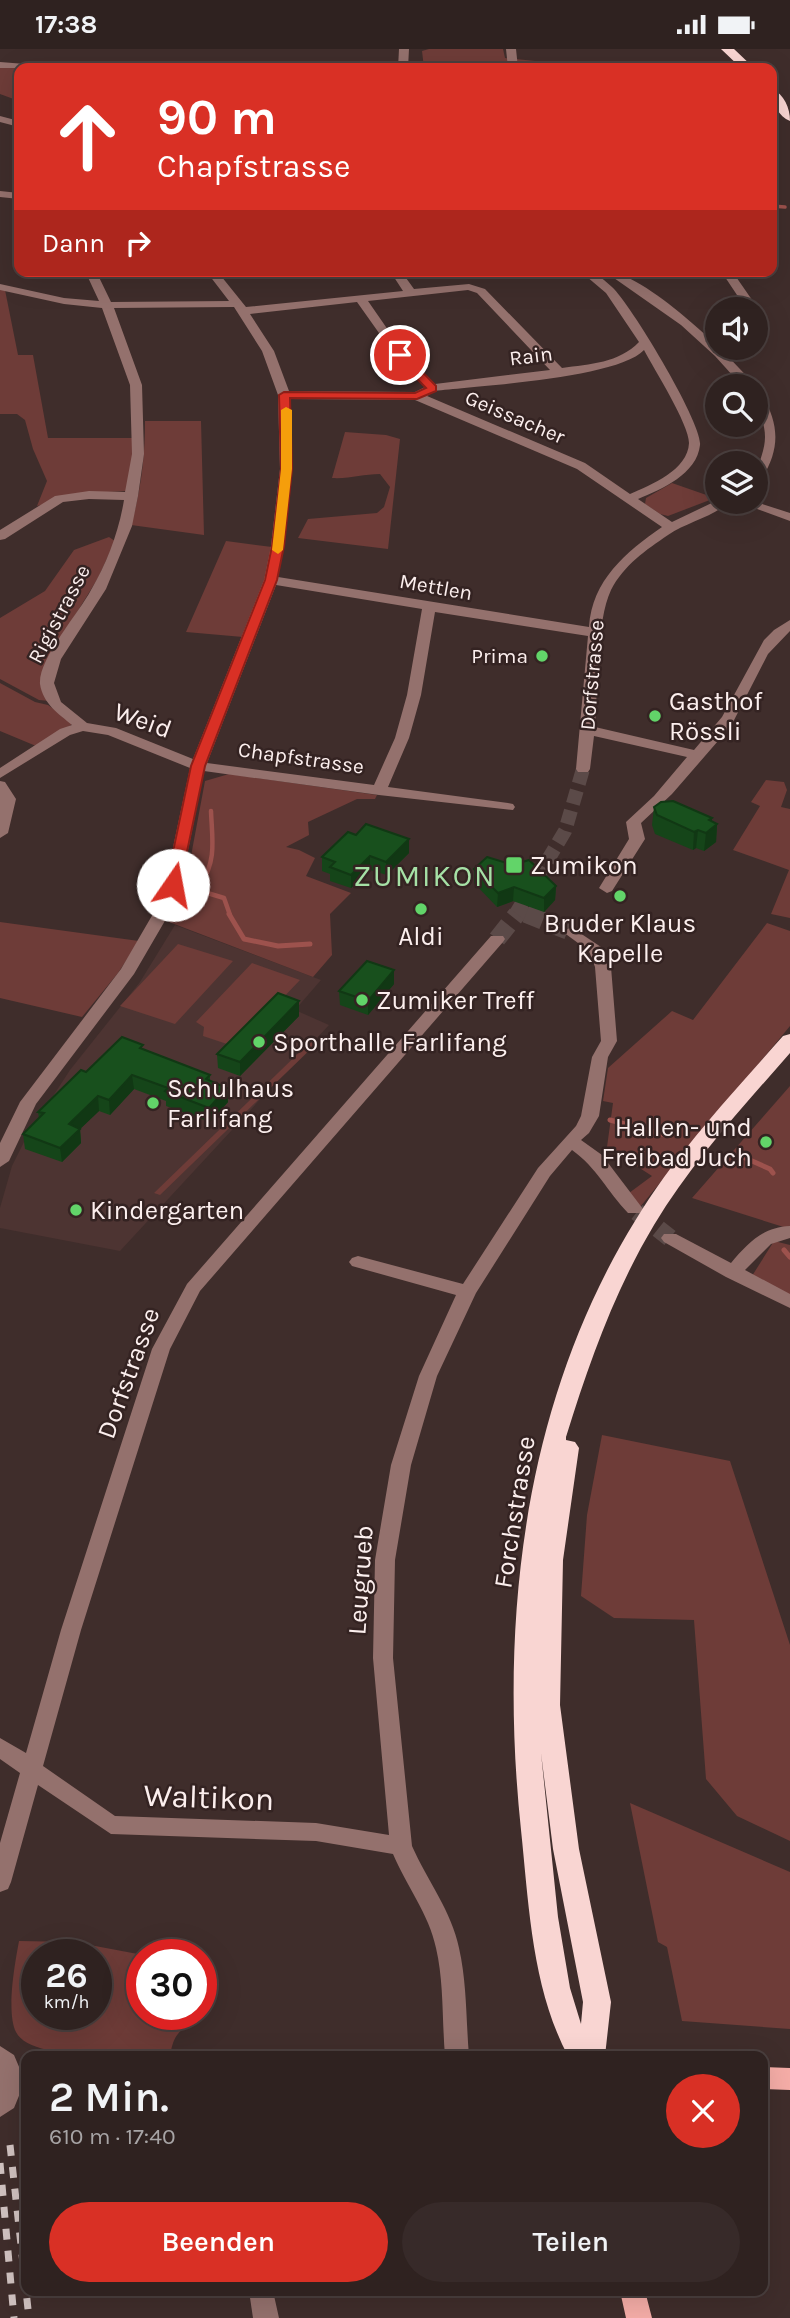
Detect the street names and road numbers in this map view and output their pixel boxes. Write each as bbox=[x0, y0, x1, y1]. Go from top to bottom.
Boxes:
street label: Rain bbox=[508, 341, 554, 371]
street label: Geissacher bbox=[461, 385, 569, 449]
street label: Rigistrasse bbox=[23, 561, 95, 667]
street label: Mettlen bbox=[398, 569, 474, 605]
street label: Dorfstrasse bbox=[575, 619, 609, 731]
street label: Weid bbox=[110, 696, 176, 745]
street label: Chapfstrasse bbox=[236, 737, 366, 779]
street label: Dorfstrasse bbox=[90, 1304, 166, 1443]
street label: Forchstrasse bbox=[487, 1434, 542, 1590]
street label: Leugrueb bbox=[341, 1524, 380, 1636]
street label: Waltikon bbox=[143, 1777, 275, 1818]

